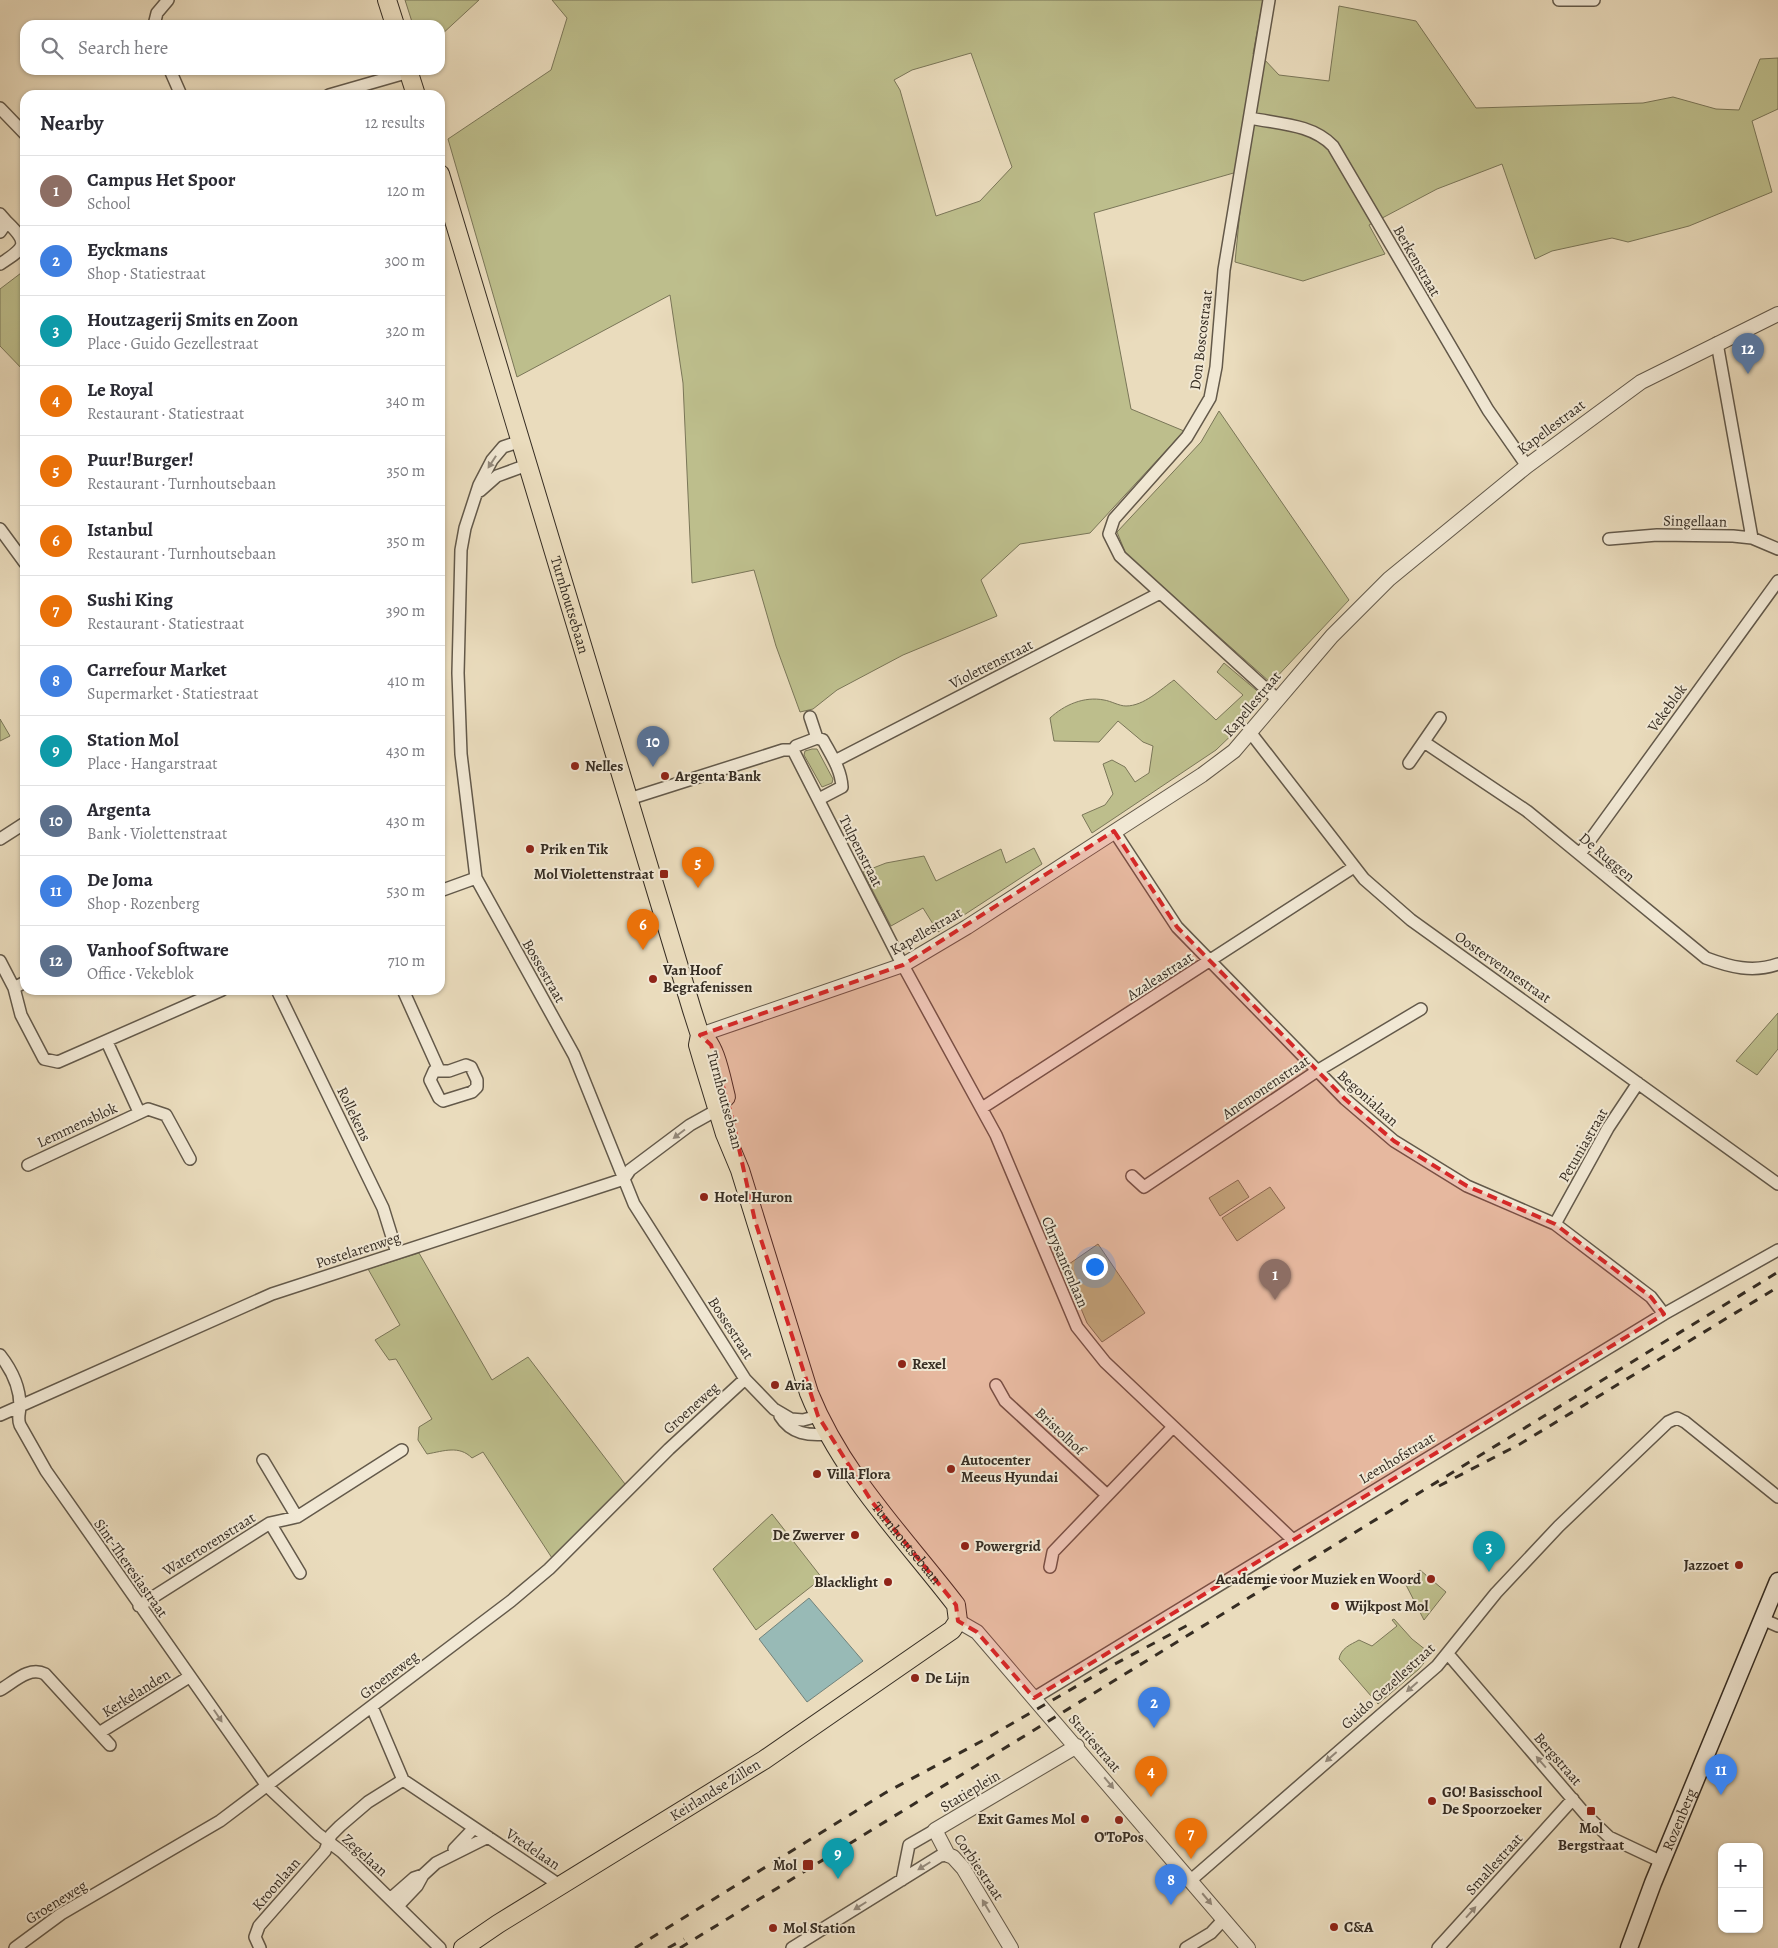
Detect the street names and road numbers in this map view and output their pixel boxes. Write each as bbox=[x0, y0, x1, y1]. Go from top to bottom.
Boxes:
street label: Berkenstraat bbox=[1389, 222, 1445, 300]
street label: Don Boscostraat bbox=[1185, 289, 1217, 391]
street label: Kapellestraat bbox=[1513, 395, 1589, 459]
street label: Singellaan bbox=[1663, 510, 1727, 532]
street label: Turnhoutsebaan bbox=[546, 554, 594, 656]
street label: Violettenstraat bbox=[945, 634, 1036, 694]
street label: Kapellestraat bbox=[1218, 667, 1286, 741]
street label: Vekeblok bbox=[1642, 680, 1692, 737]
street label: Tulpenstraat bbox=[834, 812, 888, 890]
street label: De Ruggen bbox=[1575, 828, 1639, 886]
street label: Kapellestraat bbox=[886, 902, 966, 960]
street label: Oostervennestraat bbox=[1451, 926, 1555, 1008]
street label: Bossestraat bbox=[518, 935, 570, 1007]
street label: Azaleastraat bbox=[1122, 947, 1197, 1005]
street label: Turnhoutsebaan bbox=[702, 1049, 748, 1151]
street label: Anemonenstraat bbox=[1217, 1050, 1314, 1124]
street label: Begonialaan bbox=[1333, 1065, 1403, 1131]
street label: Rollekens bbox=[332, 1083, 376, 1145]
street label: Lemmensblok bbox=[34, 1097, 121, 1152]
street label: Petuniastraat bbox=[1554, 1104, 1612, 1186]
street label: Chrysantenlaan bbox=[1037, 1213, 1093, 1311]
street label: Postelarenweg bbox=[313, 1227, 403, 1273]
street label: Bossestraat bbox=[703, 1293, 759, 1363]
street label: Groeneweg bbox=[659, 1377, 724, 1438]
street label: Bristolhof bbox=[1031, 1403, 1091, 1461]
street label: Leenhofstraat bbox=[1355, 1427, 1439, 1489]
street label: Turnhoutsebaan bbox=[867, 1498, 946, 1589]
street label: Watertorenstraat bbox=[158, 1508, 259, 1581]
street label: Sint-Theresiastraat bbox=[89, 1515, 173, 1621]
street label: Guido Gezellestraat bbox=[1337, 1638, 1439, 1734]
street label: Groeneweg bbox=[355, 1646, 423, 1704]
street label: Kerkelanden bbox=[98, 1664, 174, 1722]
street label: Statiestraat bbox=[1064, 1710, 1126, 1777]
street label: Bergstraat bbox=[1529, 1728, 1587, 1790]
street label: Keirlandse Zillen bbox=[666, 1754, 764, 1826]
street label: Statieplein bbox=[936, 1765, 1004, 1817]
street label: Rozenberg bbox=[1657, 1785, 1701, 1854]
street label: Vredelaan bbox=[501, 1823, 564, 1874]
street label: Zegelaan bbox=[338, 1829, 392, 1881]
street label: Smallestraat bbox=[1461, 1829, 1527, 1899]
street label: Corbiestraat bbox=[949, 1830, 1009, 1904]
street label: Kroonlaan bbox=[247, 1853, 305, 1915]
street label: Groeneweg bbox=[22, 1875, 91, 1929]

